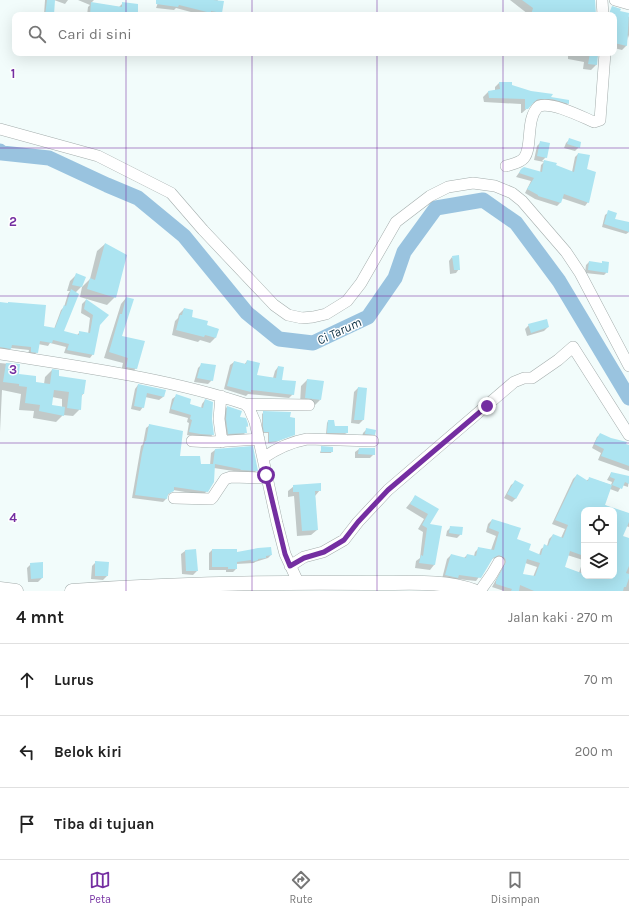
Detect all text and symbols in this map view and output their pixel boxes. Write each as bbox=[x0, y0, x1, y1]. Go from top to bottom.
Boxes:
search box bbox=[12, 12, 617, 56]
icon: search bbox=[26, 23, 48, 45]
text: Cari di sini bbox=[58, 25, 132, 43]
text: 1 bbox=[11, 66, 15, 81]
text: 2 bbox=[9, 214, 17, 229]
water label: Ci Tarum bbox=[314, 314, 364, 348]
text: 3 bbox=[9, 362, 17, 377]
route end bbox=[478, 397, 496, 415]
route start bbox=[257, 466, 275, 484]
map controls bbox=[581, 507, 617, 579]
button: locate bbox=[581, 507, 617, 543]
text: 4 bbox=[9, 510, 17, 525]
button: layers bbox=[581, 543, 617, 579]
text: 4 mnt bbox=[16, 607, 64, 627]
text: Jalan kaki · 270 m bbox=[508, 610, 613, 625]
icon: ahead bbox=[16, 669, 38, 691]
text: Lurus bbox=[54, 671, 94, 689]
text: 70 m bbox=[584, 672, 613, 687]
icon: left bbox=[16, 741, 38, 763]
text: Belok kiri bbox=[54, 743, 122, 761]
text: 200 m bbox=[575, 744, 613, 759]
icon: arrive bbox=[16, 813, 38, 835]
text: Tiba di tujuan bbox=[54, 815, 154, 833]
tab: Peta bbox=[89, 869, 111, 906]
tab: Rute bbox=[289, 869, 313, 906]
tab: Disimpan bbox=[491, 869, 540, 906]

